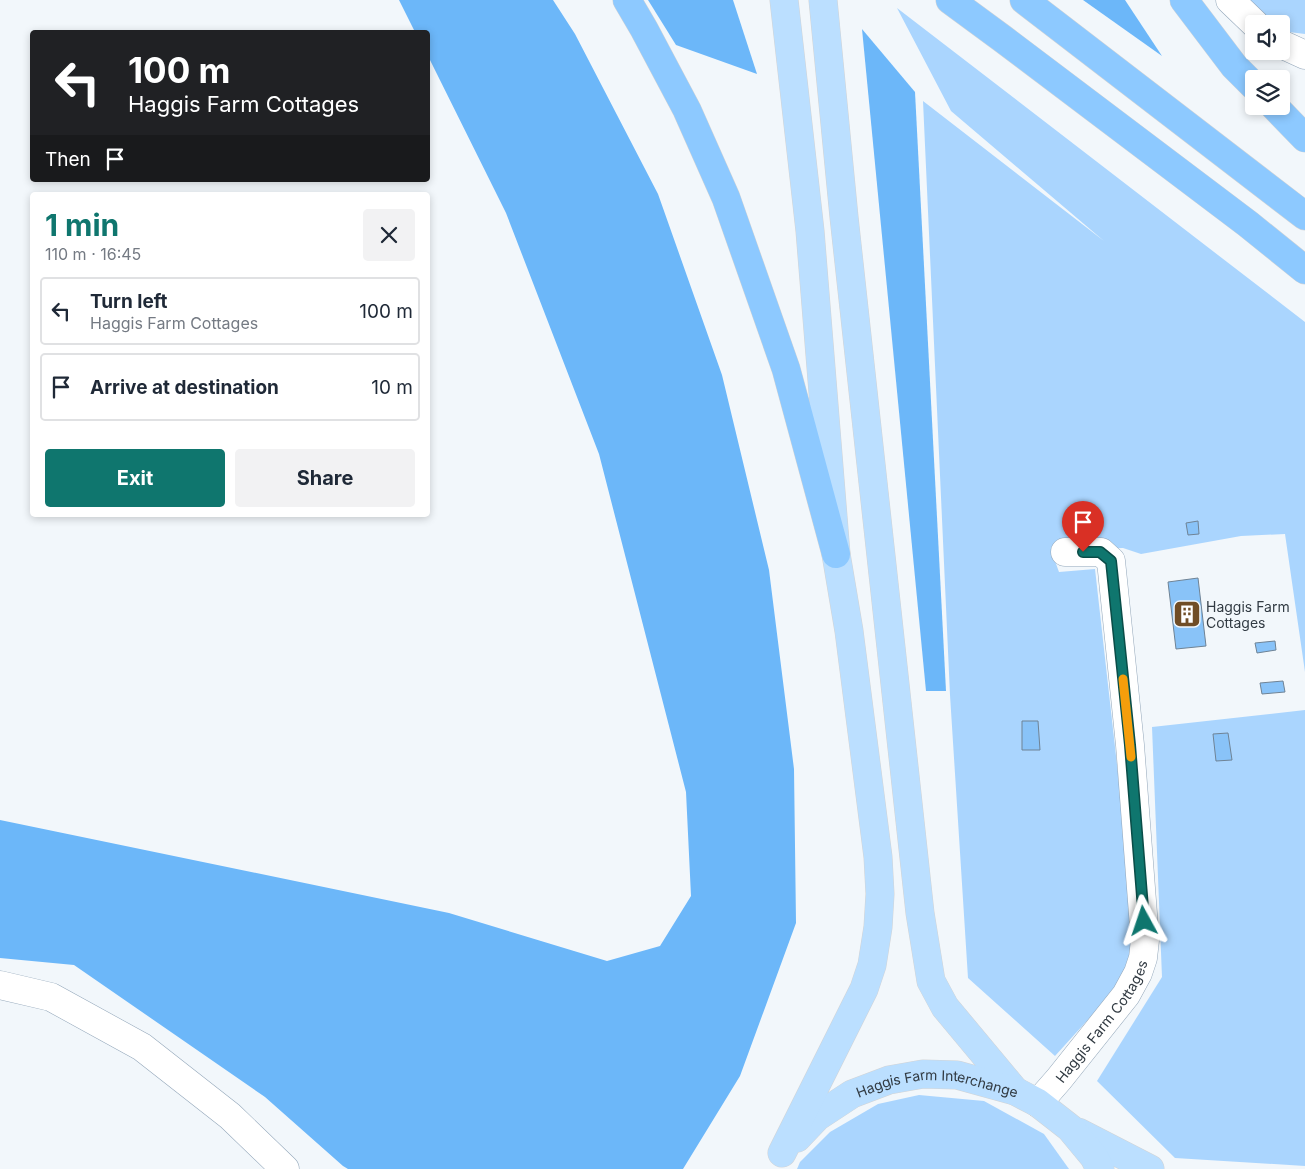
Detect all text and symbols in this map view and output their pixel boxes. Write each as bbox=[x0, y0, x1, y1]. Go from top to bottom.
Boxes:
map controls bbox=[1245, 15, 1290, 115]
button: sound bbox=[1245, 15, 1290, 60]
text: 100 m bbox=[128, 49, 231, 91]
icon: left bbox=[45, 50, 110, 115]
button: layers bbox=[1245, 70, 1290, 115]
text: Haggis Farm Cottages bbox=[128, 91, 359, 117]
icon: arrive bbox=[101, 145, 129, 173]
text: Then bbox=[45, 148, 91, 171]
text: 1 min bbox=[45, 207, 119, 243]
button: close bbox=[363, 209, 415, 261]
text: 110 m · 16:45 bbox=[45, 244, 141, 264]
text: Turn left bbox=[90, 290, 168, 313]
icon: left bbox=[47, 297, 75, 325]
text: 100 m bbox=[359, 300, 413, 323]
text: Haggis Farm Cottages bbox=[90, 313, 258, 333]
icon: arrive bbox=[47, 373, 75, 401]
text: Arrive at destination bbox=[90, 376, 279, 399]
text: 10 m bbox=[371, 376, 413, 399]
button: Exit bbox=[45, 449, 225, 507]
button: Share bbox=[235, 449, 415, 507]
pin bbox=[1062, 501, 1104, 552]
icon: arrive bbox=[1069, 508, 1097, 536]
place label: Haggis Farm Cottages bbox=[1206, 598, 1290, 631]
building icon: Haggis Farm Cottages bbox=[1172, 599, 1202, 629]
position arrow bbox=[1117, 894, 1169, 946]
street label: Haggis Farm Cottages bbox=[1051, 958, 1150, 1085]
text: Haggis Farm Interchange bbox=[853, 1065, 1020, 1100]
street label: Haggis Farm Interchange bbox=[854, 1087, 1020, 1103]

